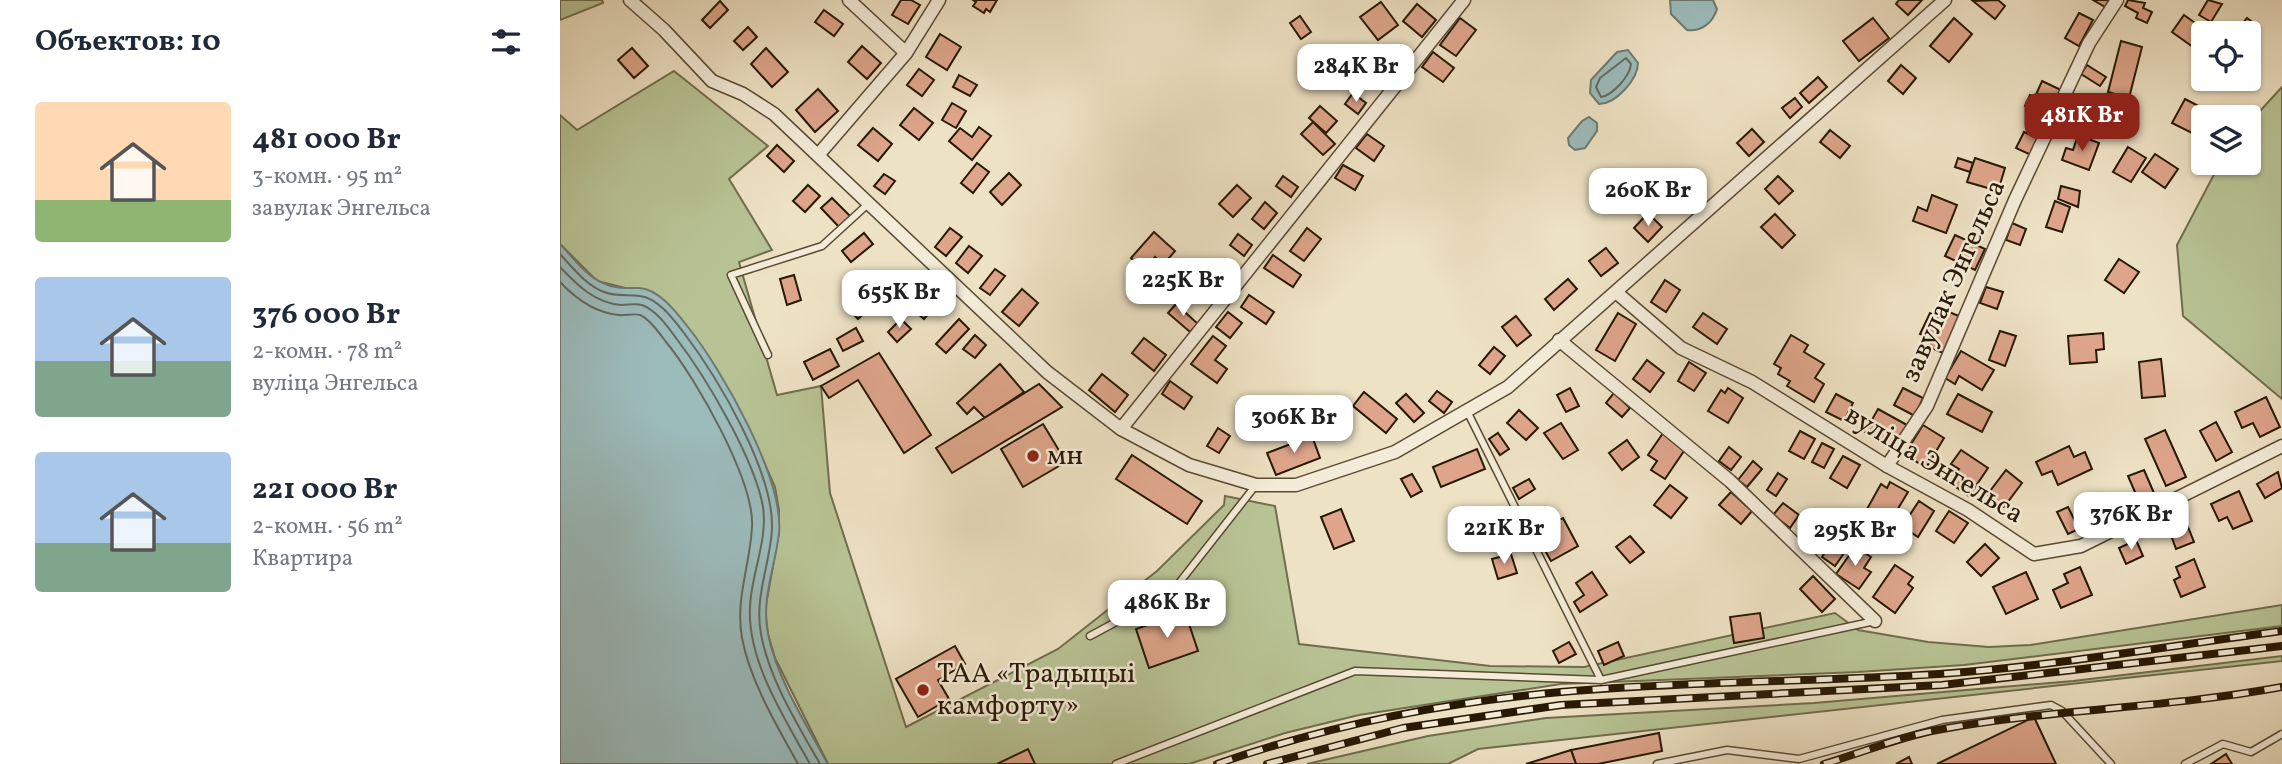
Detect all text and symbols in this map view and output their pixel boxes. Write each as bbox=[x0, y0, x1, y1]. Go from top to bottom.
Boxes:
text: Объектов: 10 bbox=[35, 21, 221, 63]
map controls bbox=[2191, 21, 2261, 175]
button: locate bbox=[2191, 21, 2261, 91]
icon: filters bbox=[487, 23, 525, 61]
pin: 284K Br bbox=[1291, 44, 1421, 104]
text: 284K Br bbox=[1313, 51, 1399, 83]
pin: 481K Br bbox=[2017, 94, 2147, 153]
text: 481K Br bbox=[2040, 100, 2124, 132]
button: layers bbox=[2191, 105, 2261, 175]
text: 481 000 Br bbox=[252, 119, 401, 161]
icon: home bbox=[91, 130, 175, 214]
text: 3-комн. · 95 m² bbox=[252, 161, 402, 193]
pin: 260K Br bbox=[1583, 168, 1713, 228]
street label: завулак Энгельса bbox=[1892, 173, 2016, 389]
text: 260K Br bbox=[1605, 175, 1691, 207]
text: завулак Энгельса bbox=[252, 193, 431, 225]
pin: 225K Br bbox=[1118, 258, 1248, 318]
text: 225K Br bbox=[1142, 265, 1224, 297]
pin: 655K Br bbox=[834, 270, 964, 330]
text: 655K Br bbox=[858, 277, 940, 309]
text: 376 000 Br bbox=[252, 294, 400, 336]
icon: home bbox=[91, 305, 175, 389]
text: 2-комн. · 78 m² bbox=[252, 336, 402, 368]
text: вуліца Энгельса bbox=[252, 368, 419, 400]
pin: 306K Br bbox=[1229, 396, 1359, 455]
street label: вуліца Энгельса bbox=[1837, 396, 2031, 534]
text: 306K Br bbox=[1251, 402, 1337, 434]
place label: мн bbox=[1047, 437, 1083, 476]
marker: мн bbox=[1025, 448, 1041, 464]
text: 221 000 Br bbox=[252, 469, 398, 511]
icon: home bbox=[91, 480, 175, 564]
pin: 376K Br bbox=[2066, 492, 2196, 552]
text: 376K Br bbox=[2090, 499, 2172, 531]
pin: 221K Br bbox=[1439, 506, 1569, 566]
pin: 295K Br bbox=[1790, 508, 1920, 568]
text: 2-комн. · 56 m² bbox=[252, 511, 403, 543]
text: 221K Br bbox=[1464, 513, 1544, 545]
text: 295K Br bbox=[1813, 515, 1897, 547]
text: Квартира bbox=[252, 543, 353, 575]
pin: 486K Br bbox=[1102, 580, 1232, 640]
text: 486K Br bbox=[1124, 587, 1210, 619]
place label: ТАА «Традыцыі камфорту» bbox=[937, 655, 1135, 726]
marker: ТАА «Традыцыі камфорту» bbox=[915, 682, 931, 698]

